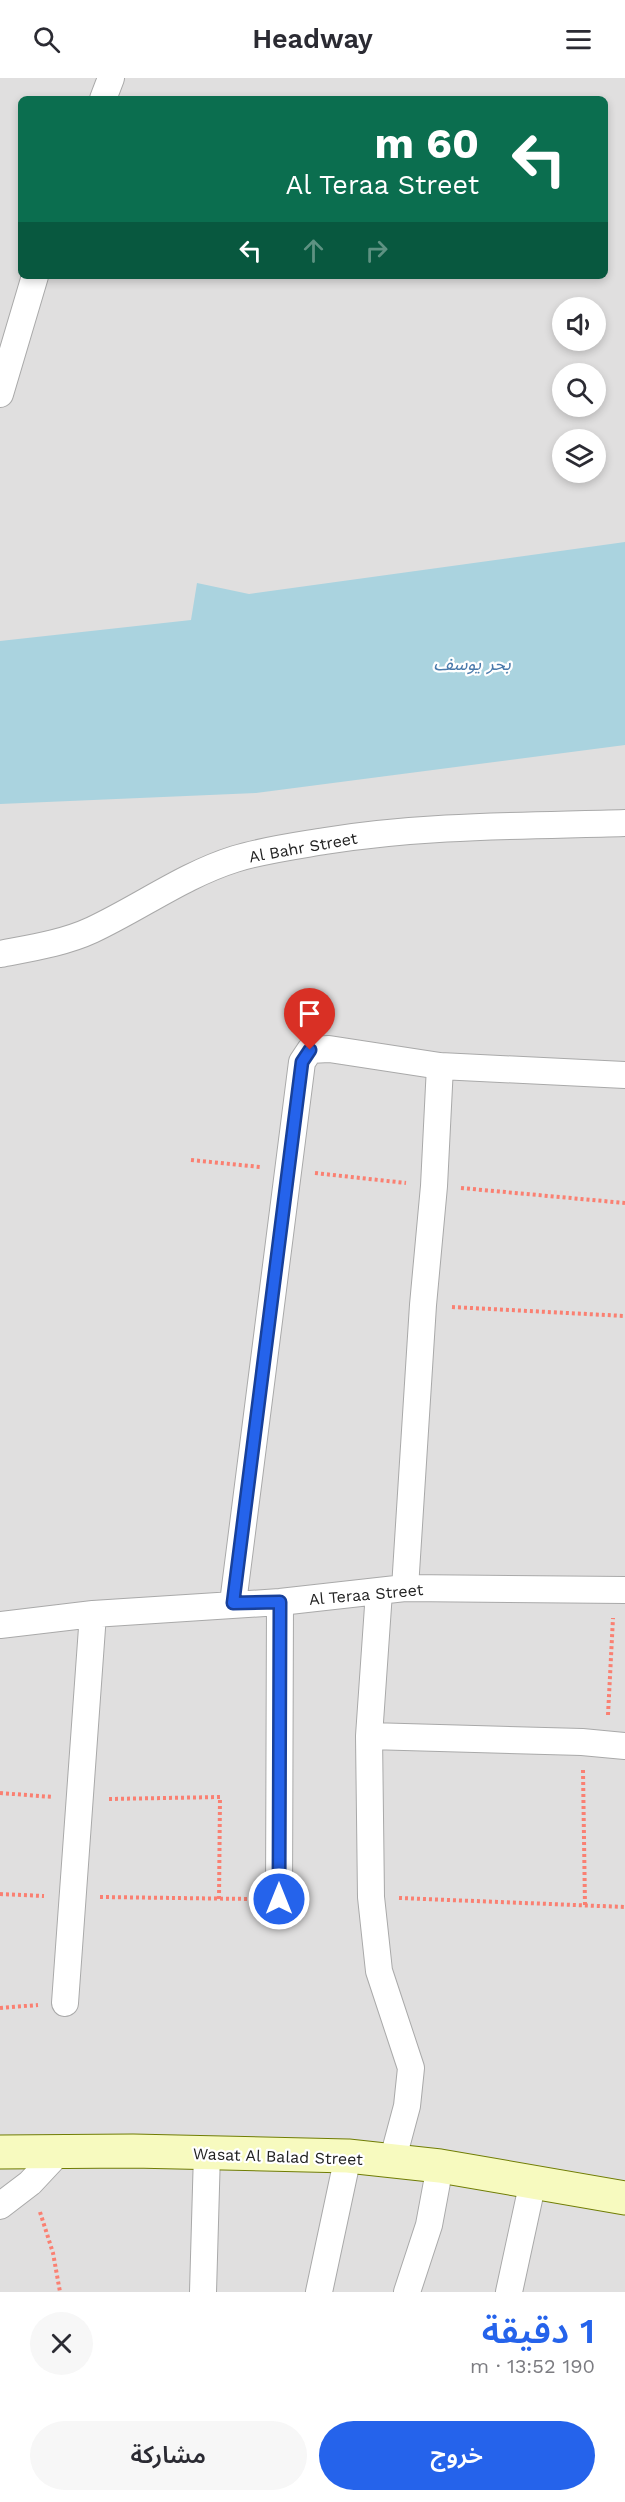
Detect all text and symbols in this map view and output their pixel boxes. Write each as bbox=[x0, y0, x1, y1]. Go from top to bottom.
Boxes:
icon: search bbox=[30, 23, 63, 56]
text: Headway bbox=[252, 23, 373, 55]
icon: menu bbox=[562, 23, 595, 56]
text: 60 m bbox=[375, 119, 479, 168]
icon: left bbox=[500, 120, 578, 198]
text: Al Teraa Street bbox=[285, 169, 479, 201]
icon: left bbox=[234, 234, 267, 267]
icon: ahead bbox=[297, 234, 330, 267]
icon: right bbox=[360, 234, 393, 267]
map controls bbox=[552, 297, 606, 483]
button: sound bbox=[552, 297, 606, 351]
button: search bbox=[552, 363, 606, 417]
button: layers bbox=[552, 429, 606, 483]
water label: بحر يوسف bbox=[433, 653, 511, 675]
street label: Al Bahr Street bbox=[247, 829, 359, 866]
pin bbox=[284, 988, 335, 1050]
icon: arrive bbox=[293, 997, 326, 1030]
street label: Al Teraa Street bbox=[308, 1580, 424, 1609]
position arrow bbox=[247, 1867, 311, 1931]
street label: Wasat Al Balad Street bbox=[193, 2144, 364, 2169]
text: 1 دقيقة bbox=[482, 2310, 595, 2352]
button: close bbox=[30, 2312, 93, 2375]
text: 190 m · 13:52 bbox=[470, 2354, 595, 2378]
button: مشاركة bbox=[30, 2421, 307, 2490]
button: خروج bbox=[319, 2421, 595, 2490]

